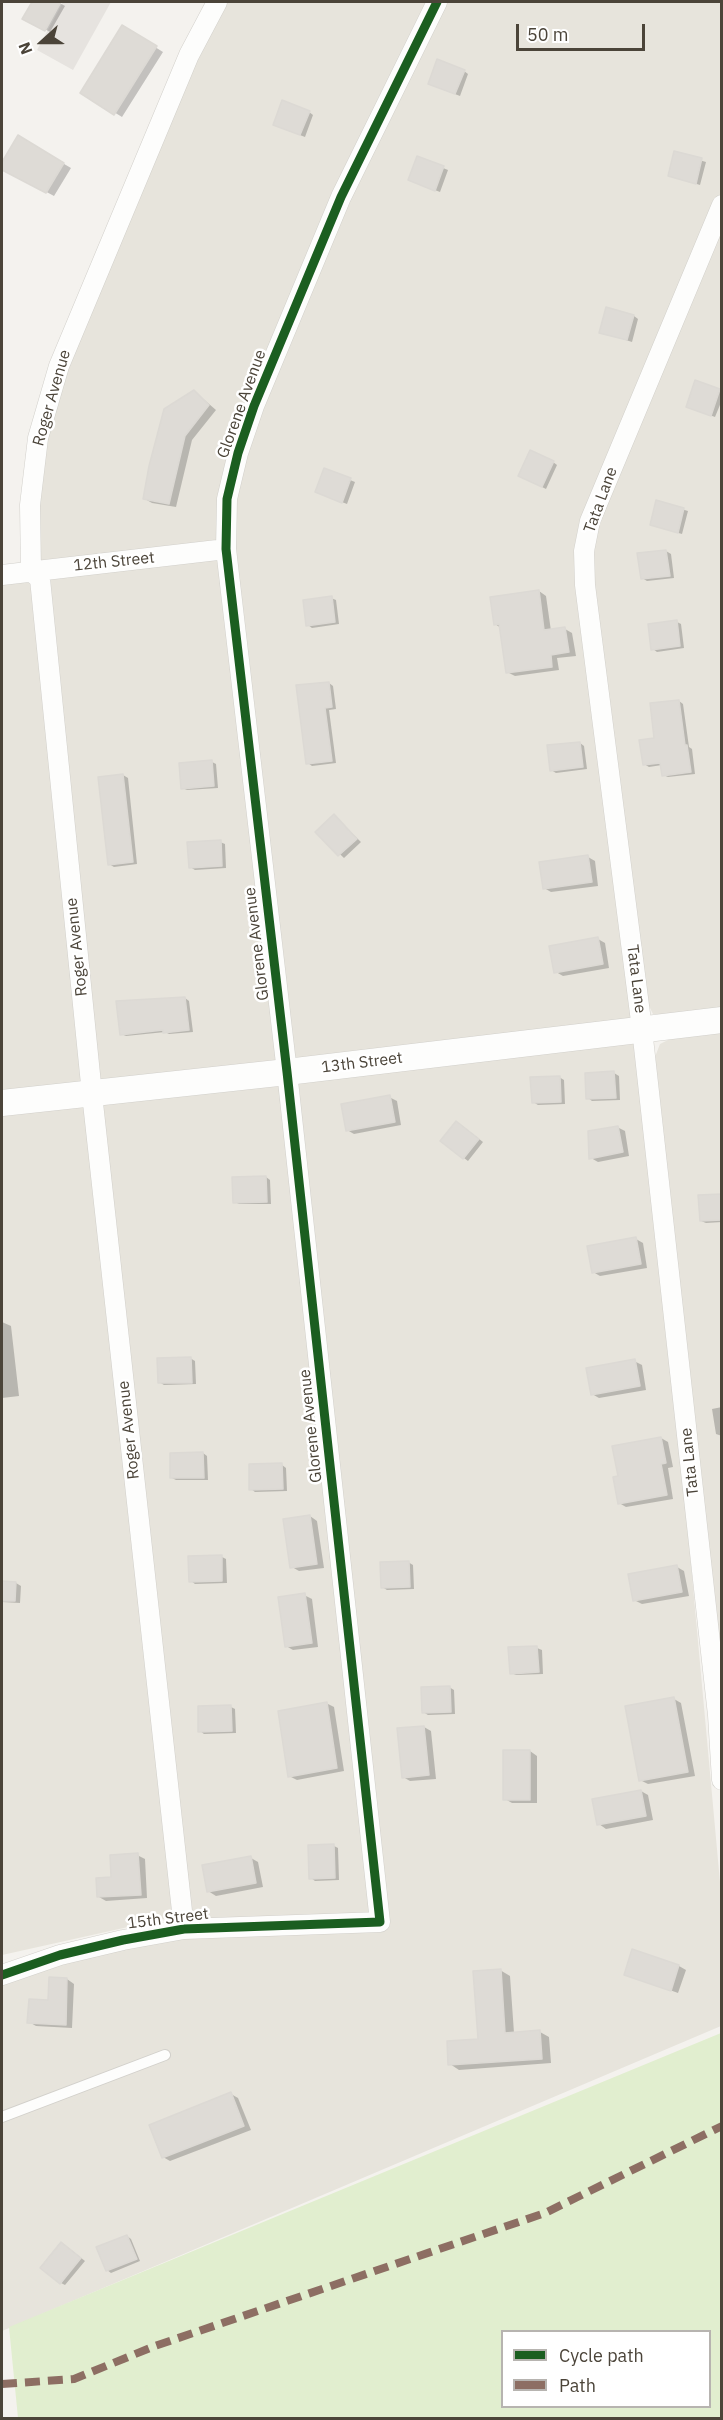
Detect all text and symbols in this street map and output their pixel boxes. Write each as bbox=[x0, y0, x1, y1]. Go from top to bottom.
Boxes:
north arrow bbox=[12, 12, 72, 72]
scale bar bbox=[519, 12, 648, 50]
text: 50 m bbox=[527, 23, 569, 46]
text: N bbox=[14, 39, 37, 57]
street label: Glorene Avenue bbox=[213, 347, 271, 461]
street label: Roger Avenue bbox=[29, 348, 75, 448]
street label: Tata Lane bbox=[580, 464, 622, 536]
street label: 12th Street bbox=[72, 548, 156, 576]
street label: Glorene Avenue bbox=[241, 886, 273, 1002]
street label: Roger Avenue bbox=[62, 897, 92, 997]
street label: Tata Lane bbox=[622, 944, 650, 1014]
street label: 13th Street bbox=[320, 1049, 404, 1077]
street label: Glorene Avenue bbox=[295, 1368, 327, 1484]
street label: Roger Avenue bbox=[114, 1380, 144, 1480]
street label: Tata Lane bbox=[677, 1427, 703, 1497]
street label: 15th Street bbox=[126, 1905, 210, 1933]
legend bbox=[501, 2330, 711, 2408]
text: Cycle path bbox=[559, 2344, 644, 2367]
text: Path bbox=[559, 2374, 596, 2397]

